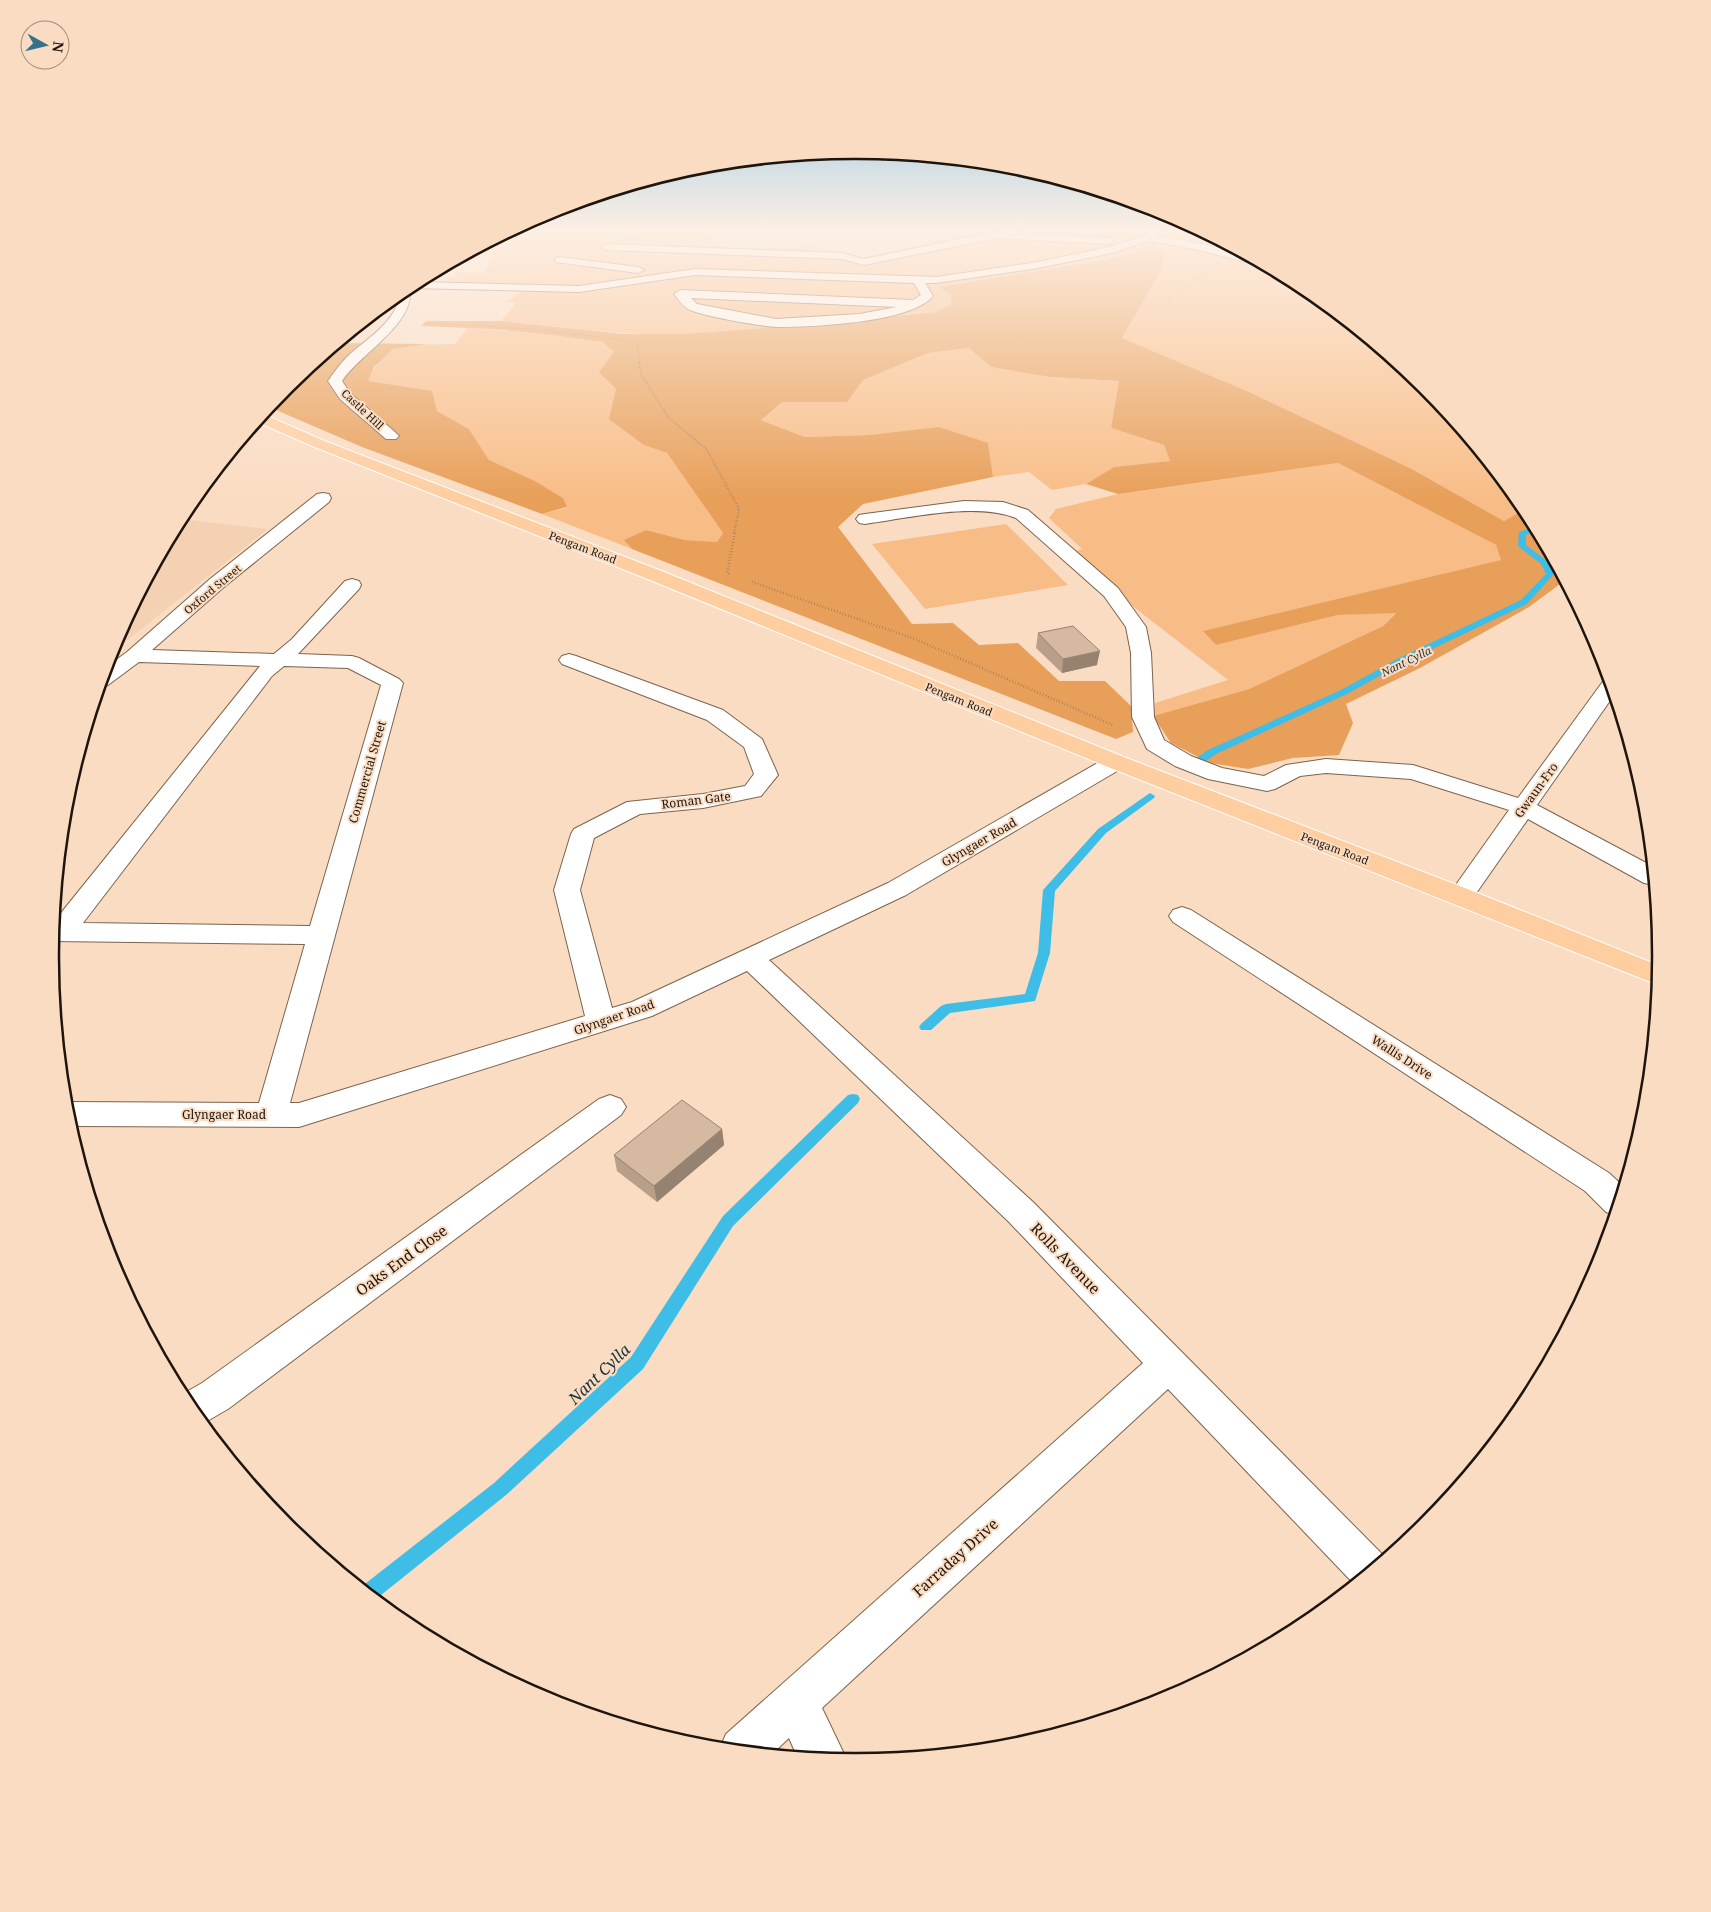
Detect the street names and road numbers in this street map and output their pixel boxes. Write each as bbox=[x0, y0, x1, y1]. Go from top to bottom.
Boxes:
street label: Castle Hill bbox=[339, 385, 388, 433]
street label: Pengam Road bbox=[547, 527, 619, 567]
street label: Oxford Street bbox=[180, 561, 244, 617]
street label: Pengam Road bbox=[923, 679, 995, 719]
street label: Commercial Street bbox=[344, 719, 390, 825]
street label: Gwaun-Fro bbox=[1510, 759, 1562, 821]
street label: Roman Gate bbox=[660, 787, 732, 813]
street label: Glyngaer Road bbox=[938, 813, 1020, 870]
street label: Pengam Road bbox=[1299, 828, 1371, 868]
street label: Glyngaer Road bbox=[571, 995, 657, 1039]
street label: Wallis Drive bbox=[1368, 1031, 1436, 1083]
street label: Glyngaer Road bbox=[182, 1106, 267, 1123]
street label: Rolls Avenue bbox=[1027, 1218, 1105, 1298]
street label: Oaks End Close bbox=[351, 1220, 451, 1300]
street label: Farraday Drive bbox=[908, 1513, 1002, 1601]

